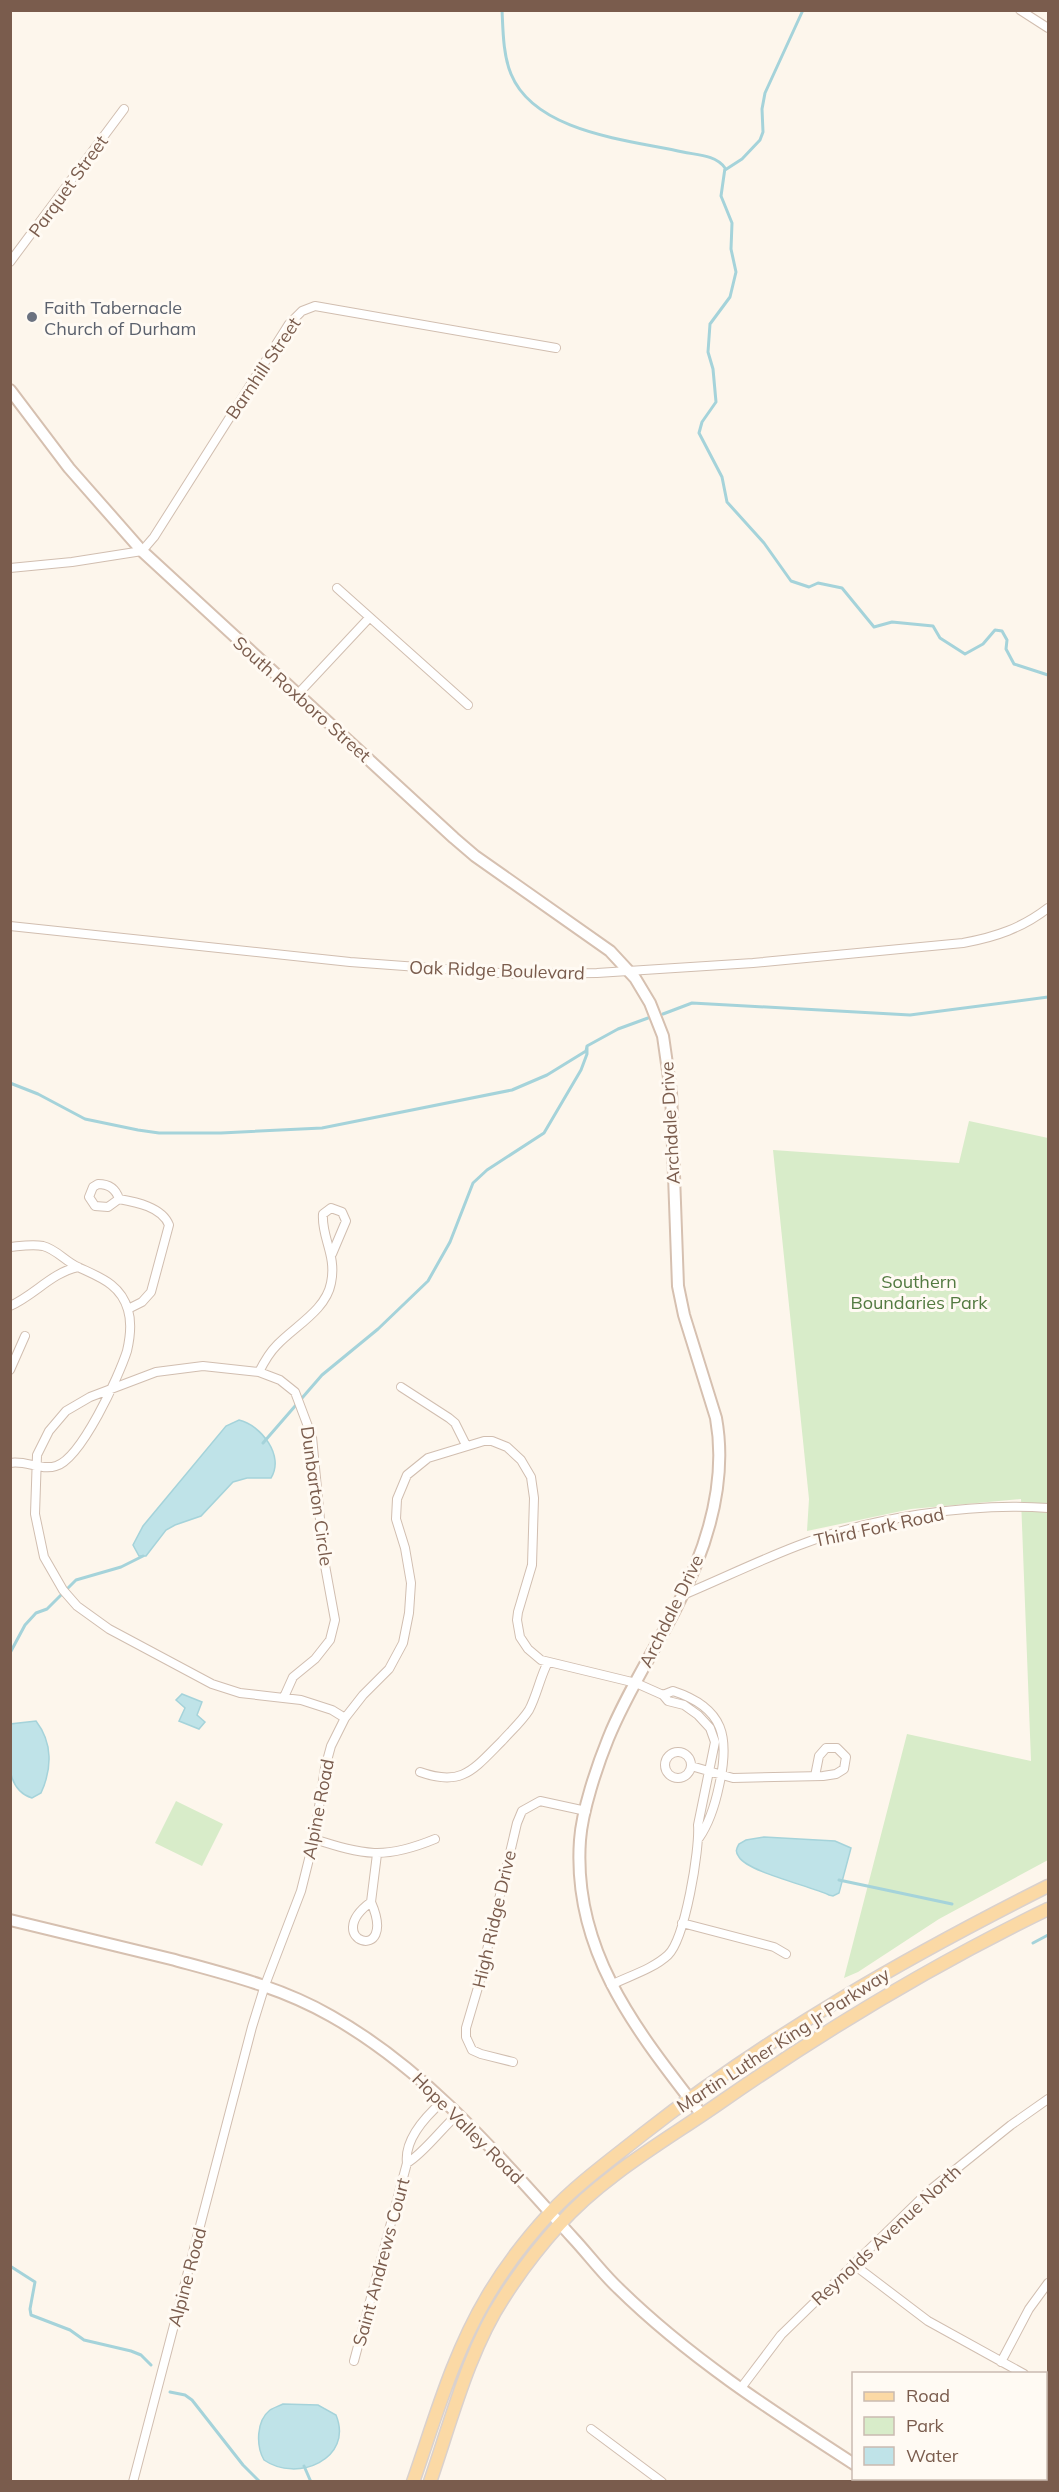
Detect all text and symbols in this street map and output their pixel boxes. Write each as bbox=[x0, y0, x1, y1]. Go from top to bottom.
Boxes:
street label: Parquet Street bbox=[23, 131, 113, 241]
place label: Faith Tabernacle Church of Durham bbox=[44, 296, 196, 340]
marker: Faith Tabernacle Church of Durham bbox=[25, 310, 39, 324]
street label: Barnhill Street bbox=[220, 313, 306, 423]
street label: South Roxboro Street bbox=[228, 631, 376, 767]
street label: Oak Ridge Boulevard bbox=[409, 955, 585, 985]
street label: Archdale Drive bbox=[655, 1061, 685, 1185]
park label: Southern Boundaries Park bbox=[850, 1270, 988, 1314]
street label: Dunbarton Circle bbox=[296, 1425, 338, 1567]
street label: Third Fork Road bbox=[812, 1502, 946, 1552]
street label: Archdale Drive bbox=[634, 1551, 708, 1671]
street label: Alpine Road bbox=[297, 1757, 339, 1861]
street label: High Ridge Drive bbox=[467, 1848, 521, 1990]
street label: Martin Luther King Jr Parkway bbox=[672, 1962, 894, 2118]
street label: Hope Valley Road bbox=[407, 2067, 529, 2189]
street label: Reynolds Avenue North bbox=[806, 2160, 966, 2310]
street label: Saint Andrews Court bbox=[347, 2175, 415, 2349]
street label: Alpine Road bbox=[163, 2225, 211, 2329]
legend bbox=[852, 2372, 1047, 2480]
text: Road bbox=[906, 2384, 950, 2407]
text: Park bbox=[906, 2414, 945, 2437]
text: Water bbox=[906, 2444, 959, 2467]

